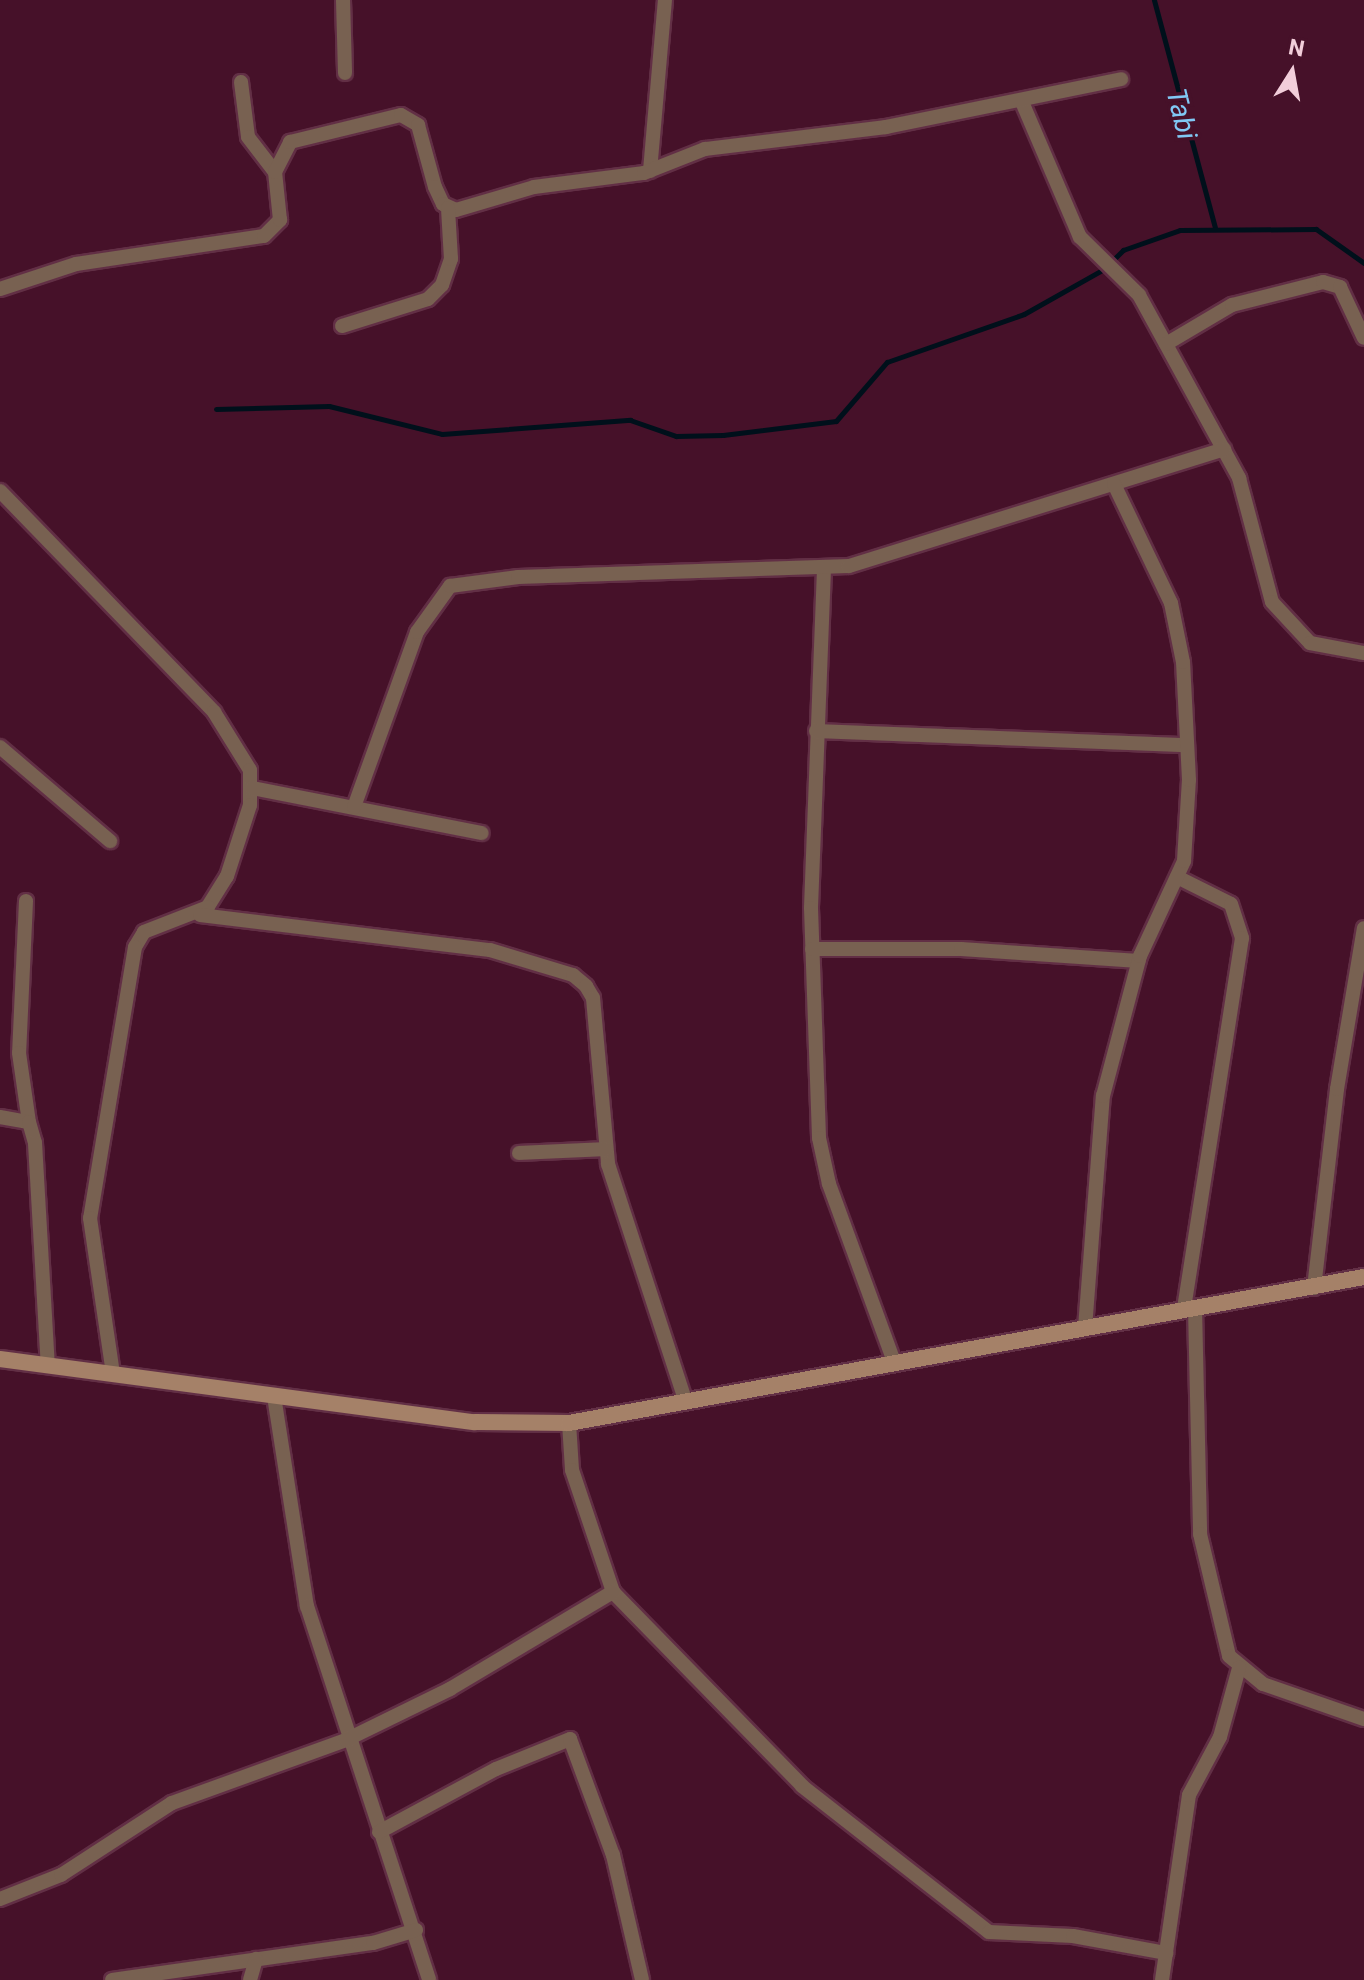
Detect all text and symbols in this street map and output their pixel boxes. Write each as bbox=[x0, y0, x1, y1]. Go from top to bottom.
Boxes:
north arrow bbox=[1252, 32, 1332, 112]
text: N bbox=[1287, 34, 1307, 62]
water label: Tabi bbox=[1158, 85, 1204, 143]

